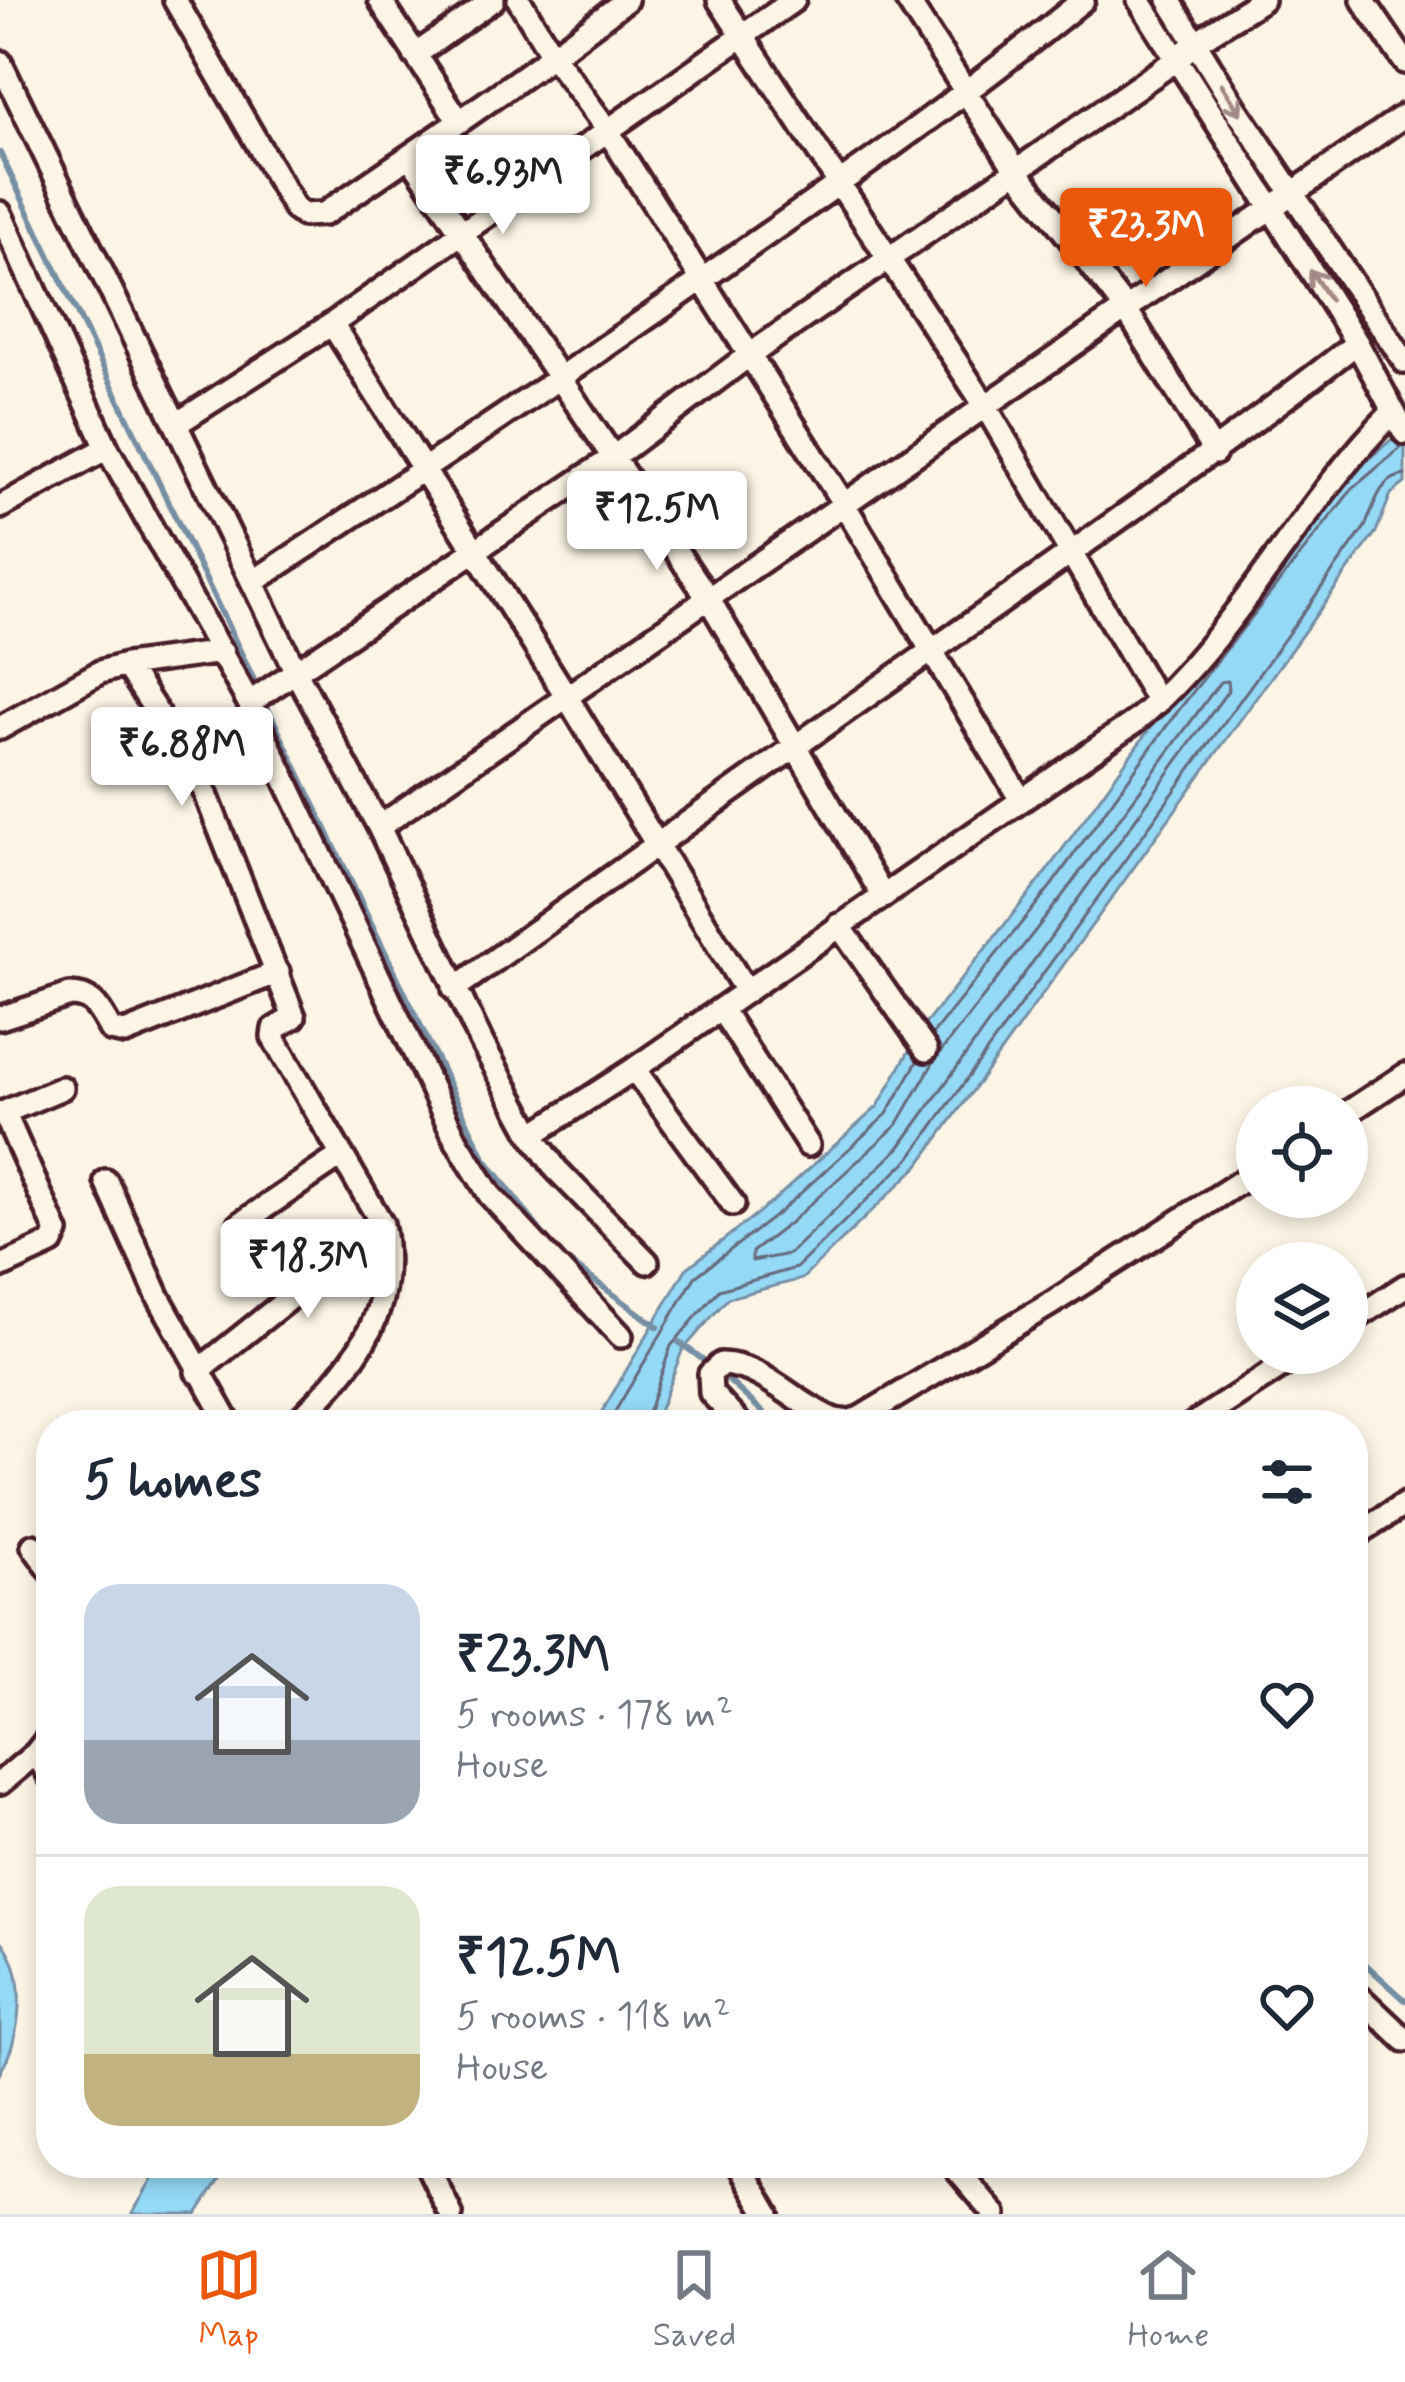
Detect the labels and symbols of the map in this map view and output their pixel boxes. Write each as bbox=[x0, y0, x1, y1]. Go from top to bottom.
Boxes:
one-way arrow bbox=[1219, 82, 1243, 116]
pin: ₹6.93M bbox=[405, 135, 601, 237]
pin: ₹23.3M bbox=[1048, 188, 1244, 290]
one-way arrow bbox=[1307, 269, 1332, 303]
pin: ₹12.5M bbox=[559, 471, 755, 573]
pin: ₹6.88M bbox=[84, 707, 280, 809]
pin: ₹18.3M bbox=[210, 1219, 406, 1321]

